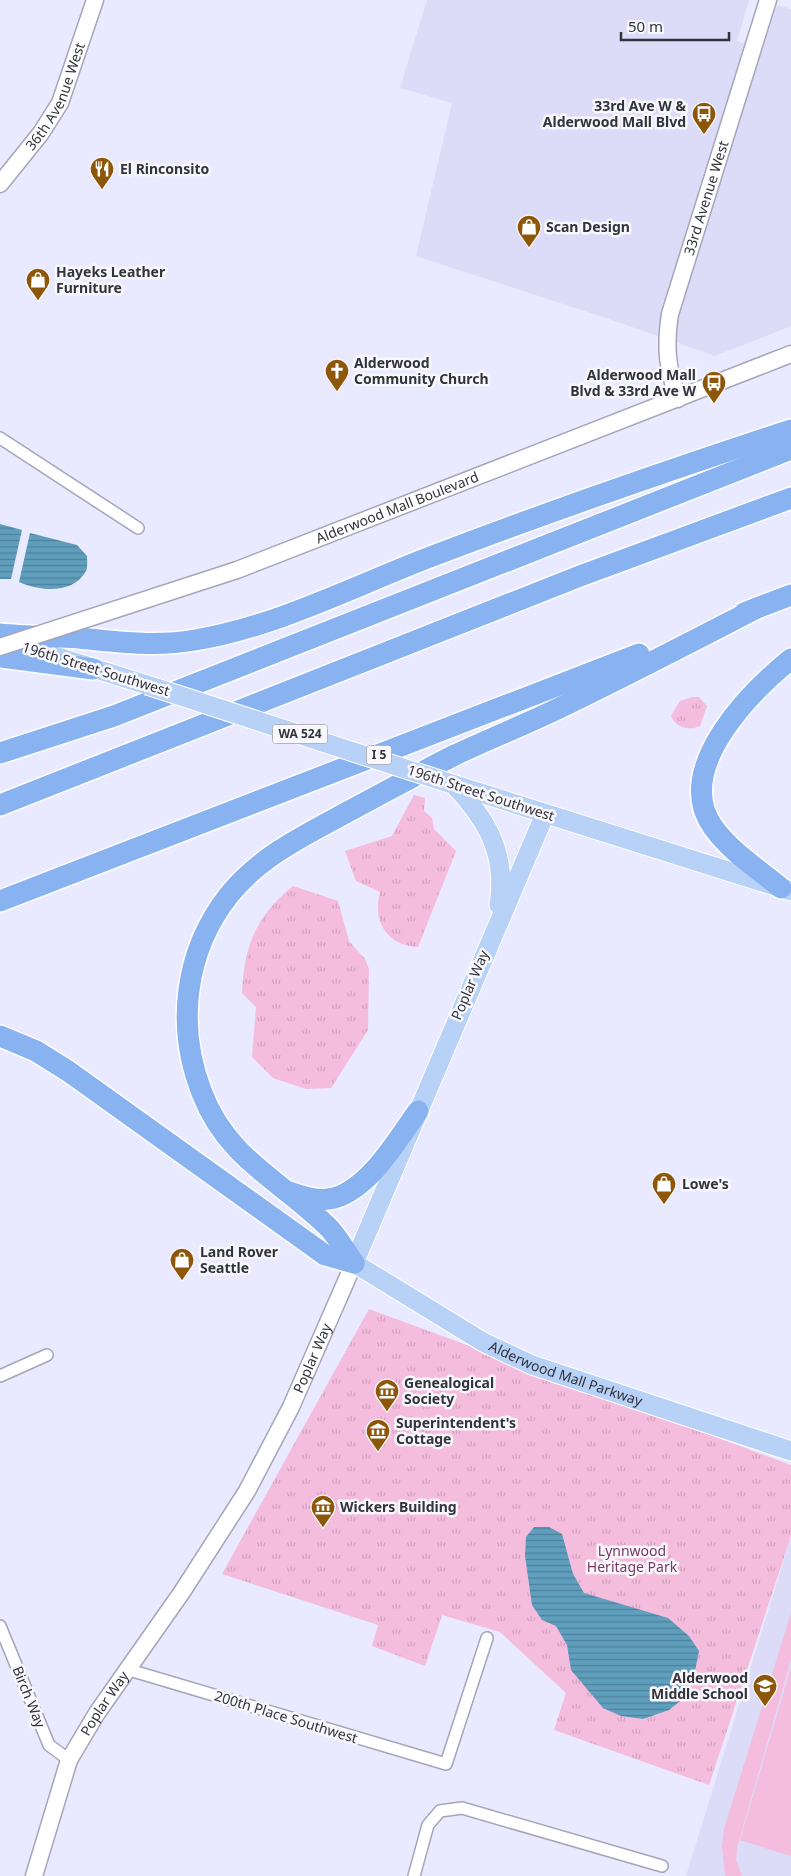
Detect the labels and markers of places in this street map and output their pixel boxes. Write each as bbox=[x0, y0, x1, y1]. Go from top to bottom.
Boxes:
place label: 33rd Ave W & Alderwood Mall Blvd bbox=[543, 96, 686, 131]
bus stop icon: 33rd Ave W & Alderwood Mall Blvd bbox=[691, 101, 717, 135]
restaurant icon: El Rinconsito bbox=[89, 156, 115, 190]
place label: El Rinconsito bbox=[120, 159, 209, 178]
shop icon: Scan Design bbox=[516, 214, 542, 248]
place label: Scan Design bbox=[546, 217, 630, 236]
place label: Hayeks Leather Furniture bbox=[56, 262, 166, 297]
shop icon: Hayeks Leather Furniture bbox=[25, 267, 51, 301]
place label: Alderwood Community Church bbox=[354, 353, 489, 388]
church icon: Alderwood Community Church bbox=[324, 358, 350, 392]
place label: Alderwood Mall Blvd & 33rd Ave W bbox=[570, 365, 696, 400]
bus stop icon: Alderwood Mall Blvd & 33rd Ave W bbox=[701, 370, 727, 404]
shop icon: Lowe's bbox=[651, 1171, 677, 1205]
place label: Lowe's bbox=[682, 1174, 729, 1193]
place label: Land Rover Seattle bbox=[200, 1242, 279, 1277]
shop icon: Land Rover Seattle bbox=[169, 1247, 195, 1281]
place label: Genealogical Society bbox=[404, 1373, 494, 1408]
museum icon: Genealogical Society bbox=[374, 1378, 400, 1412]
place label: Superintendent's Cottage bbox=[396, 1413, 516, 1448]
museum icon: Superintendent's Cottage bbox=[365, 1418, 391, 1452]
museum icon: Wickers Building bbox=[310, 1494, 336, 1528]
place label: Wickers Building bbox=[340, 1497, 457, 1516]
place label: Alderwood Middle School bbox=[651, 1668, 748, 1703]
school or university icon: Alderwood Middle School bbox=[752, 1673, 778, 1707]

